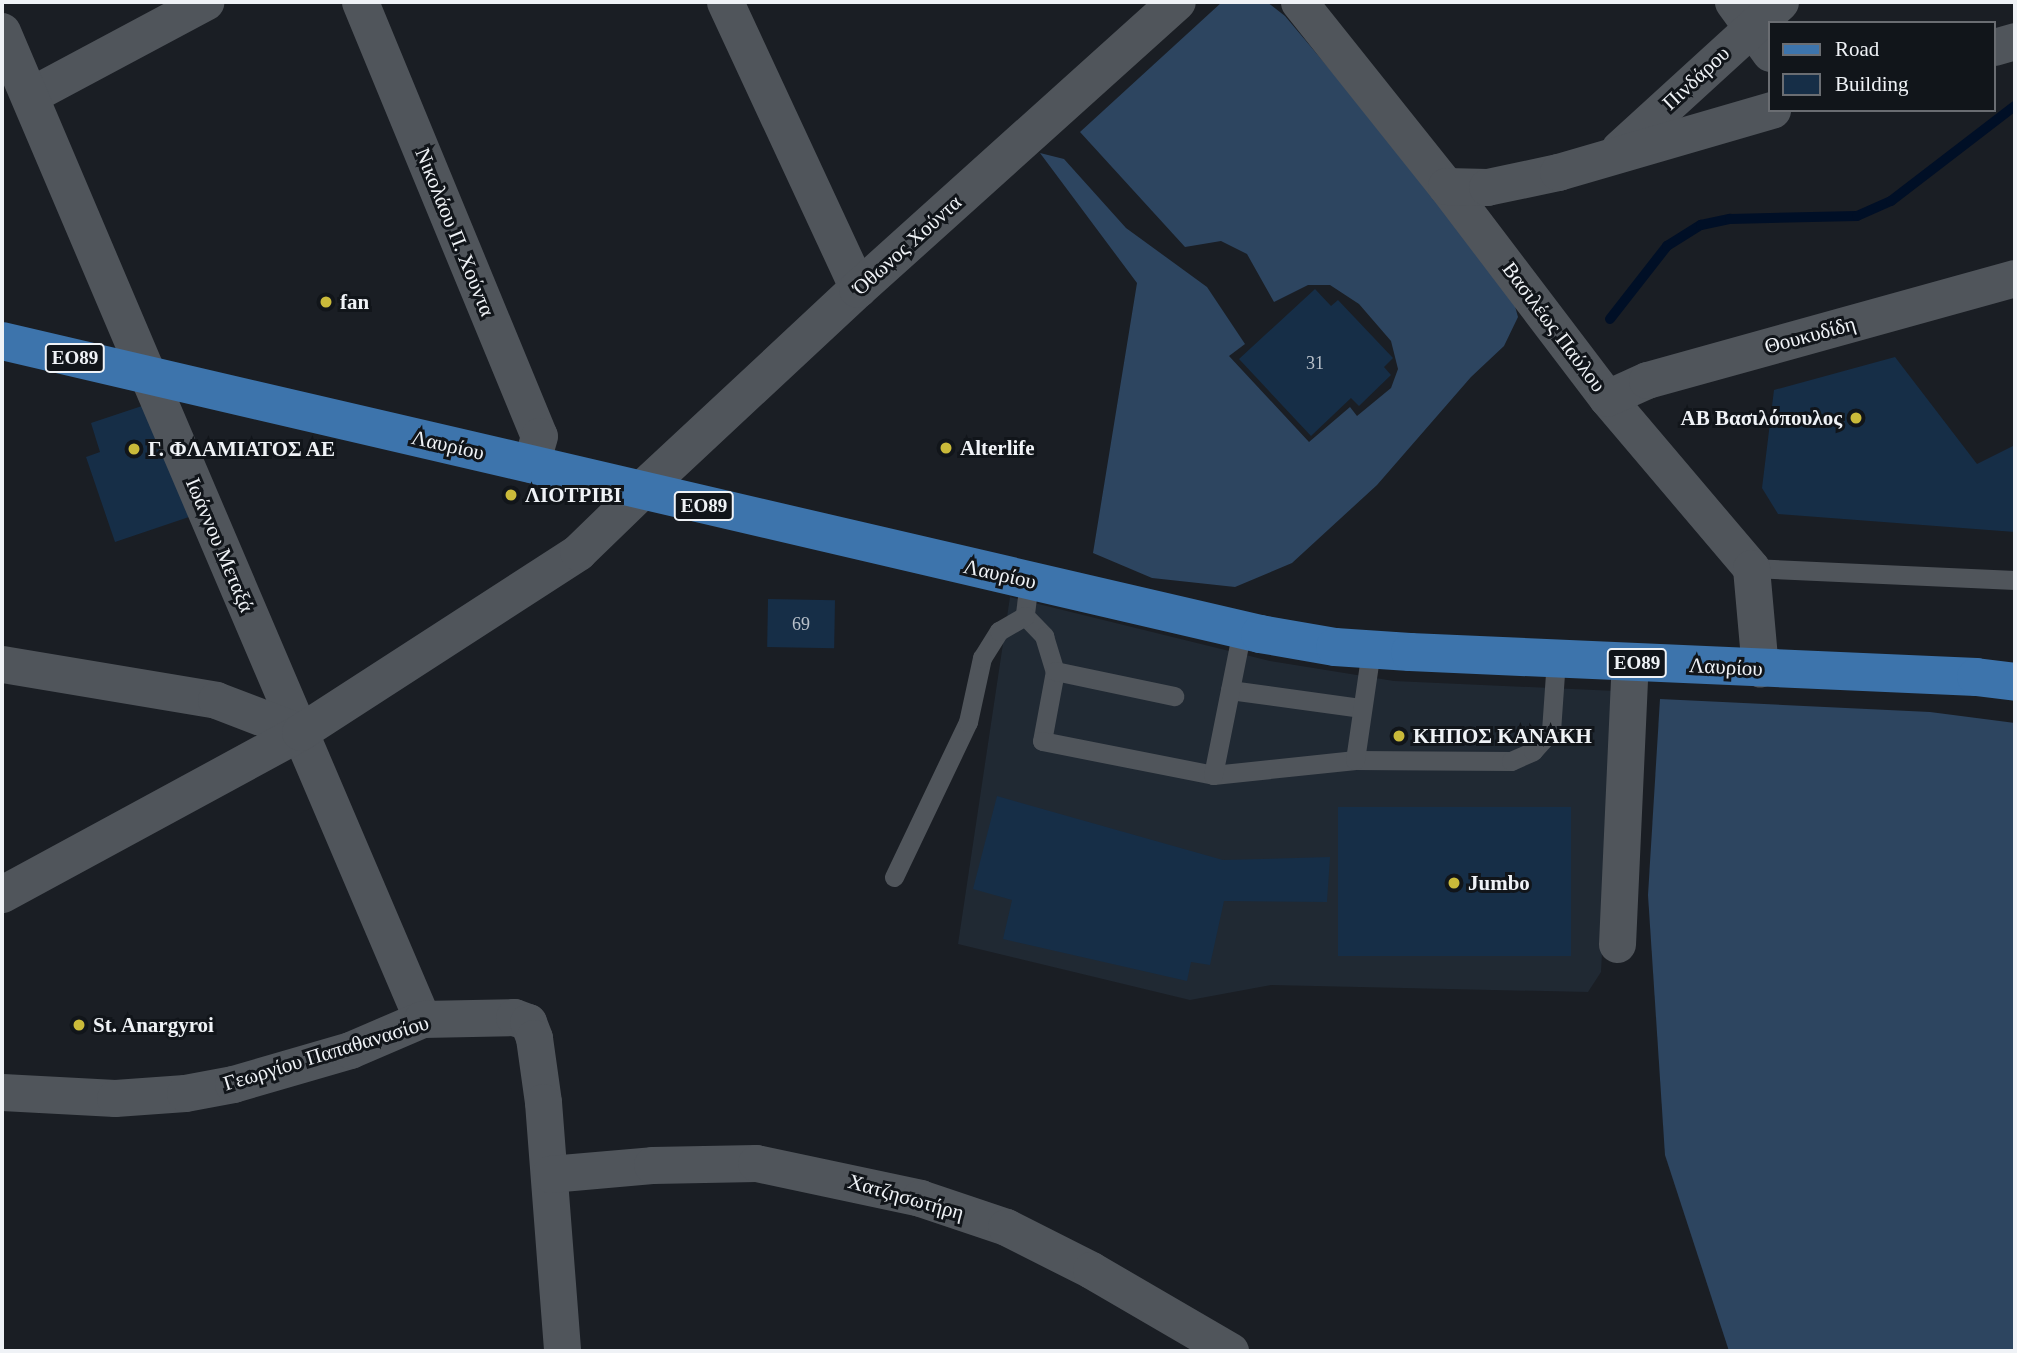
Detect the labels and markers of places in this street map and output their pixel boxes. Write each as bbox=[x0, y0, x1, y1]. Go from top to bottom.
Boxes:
place label: fan bbox=[340, 289, 369, 315]
marker: fan bbox=[318, 294, 334, 310]
place label: ΑΒ Βασιλόπουλος bbox=[1681, 405, 1842, 431]
marker: ΑΒ Βασιλόπουλος bbox=[1848, 410, 1864, 426]
place label: Alterlife bbox=[960, 435, 1035, 461]
place label: Γ. ΦΛΑΜΙΑΤΟΣ ΑΕ bbox=[148, 436, 336, 462]
marker: Alterlife bbox=[938, 440, 954, 456]
marker: Γ. ΦΛΑΜΙΑΤΟΣ ΑΕ bbox=[126, 441, 142, 457]
place label: ΛΙΟΤΡΙΒΙ bbox=[525, 482, 622, 508]
marker: ΛΙΟΤΡΙΒΙ bbox=[503, 487, 519, 503]
place label: ΚΗΠΟΣ ΚΑΝΑΚΗ bbox=[1413, 723, 1592, 749]
marker: ΚΗΠΟΣ ΚΑΝΑΚΗ bbox=[1391, 728, 1407, 744]
place label: Jumbo bbox=[1468, 870, 1530, 896]
marker: Jumbo bbox=[1446, 875, 1462, 891]
place label: St. Anargyroi bbox=[93, 1012, 215, 1038]
marker: St. Anargyroi bbox=[71, 1017, 87, 1033]

